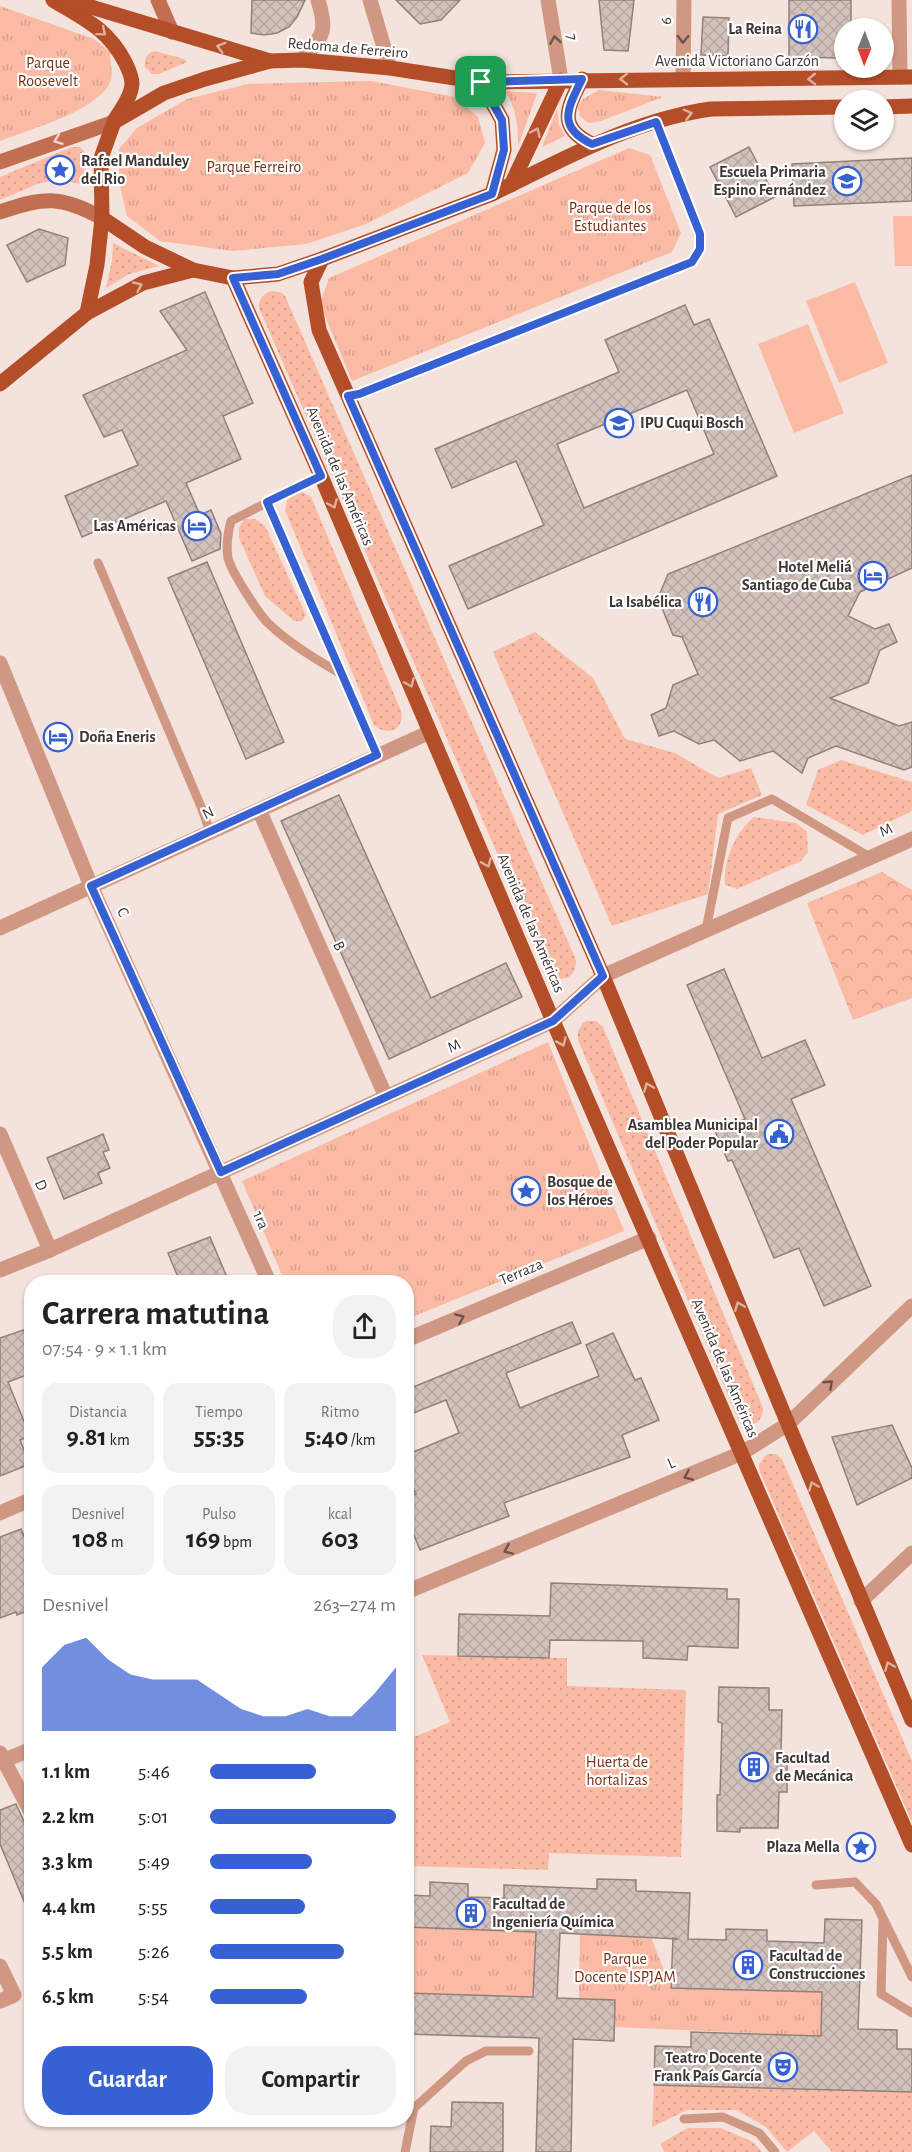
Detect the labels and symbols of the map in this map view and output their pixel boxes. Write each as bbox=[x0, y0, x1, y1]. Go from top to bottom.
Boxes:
restaurant icon: La Reina bbox=[787, 13, 819, 45]
street label: 6 bbox=[658, 17, 674, 25]
north arrow bbox=[834, 18, 894, 78]
place label: La Reina bbox=[728, 21, 782, 37]
one-way arrow bbox=[95, 24, 106, 35]
street label: 7 bbox=[564, 32, 580, 42]
street label: Redoma de Ferreiro bbox=[287, 35, 409, 61]
one-way arrow bbox=[549, 35, 561, 44]
one-way arrow bbox=[677, 35, 690, 44]
one-way arrow bbox=[216, 42, 227, 54]
street label: Avenida Victoriano Garzón bbox=[655, 53, 819, 69]
park label: Parque Roosevelt bbox=[18, 55, 78, 89]
pin bbox=[455, 56, 506, 107]
one-way arrow bbox=[620, 73, 629, 85]
one-way arrow bbox=[807, 73, 816, 85]
one-way arrow bbox=[683, 108, 693, 121]
one-way arrow bbox=[529, 128, 541, 139]
one-way arrow bbox=[53, 133, 64, 146]
place label: Rafael Manduley del Rio bbox=[81, 153, 190, 187]
place icon: Rafael Manduley del Rio bbox=[44, 154, 76, 186]
park label: Parque Ferreiro bbox=[207, 159, 302, 175]
place label: Escuela Primaria Espino Fernández bbox=[713, 164, 826, 198]
school or university icon: Escuela Primaria Espino Fernández bbox=[831, 165, 863, 197]
park label: Parque de los Estudiantes bbox=[569, 200, 651, 234]
one-way arrow bbox=[132, 282, 143, 294]
street label: Avenida de las Américas bbox=[303, 404, 377, 548]
school or university icon: IPU Cuqui Bosch bbox=[603, 407, 635, 439]
place label: IPU Cuqui Bosch bbox=[640, 415, 744, 431]
one-way arrow bbox=[326, 498, 338, 509]
hotel icon: Las Américas bbox=[181, 510, 213, 542]
place label: Las Américas bbox=[93, 518, 176, 534]
place label: Hotel Meliá Santiago de Cuba bbox=[742, 559, 852, 593]
hotel icon: Hotel Meliá Santiago de Cuba bbox=[857, 560, 889, 592]
restaurant icon: La Isabélica bbox=[687, 586, 719, 618]
place label: La Isabélica bbox=[609, 594, 682, 610]
one-way arrow bbox=[403, 677, 415, 688]
hotel icon: Doña Eneris bbox=[42, 721, 74, 753]
place label: Doña Eneris bbox=[79, 729, 156, 745]
street label: N bbox=[200, 803, 216, 823]
street label: M bbox=[877, 820, 895, 840]
street label: Avenida de las Américas bbox=[494, 851, 568, 995]
one-way arrow bbox=[479, 856, 491, 867]
street label: C bbox=[114, 905, 132, 919]
street label: B bbox=[330, 939, 348, 953]
street label: M bbox=[445, 1036, 463, 1056]
one-way arrow bbox=[555, 1036, 567, 1047]
one-way arrow bbox=[643, 1082, 655, 1093]
place label: Asamblea Municipal del Poder Popular bbox=[628, 1117, 758, 1151]
public building icon: Asamblea Municipal del Poder Popular bbox=[763, 1118, 795, 1150]
place label: Bosque de los Héroes bbox=[547, 1174, 613, 1208]
place icon: Bosque de los Héroes bbox=[510, 1175, 542, 1207]
street label: D bbox=[32, 1177, 50, 1193]
street label: 1ra bbox=[250, 1209, 272, 1231]
street label: Terraza bbox=[497, 1256, 545, 1288]
street label: Avenida de las Américas bbox=[688, 1296, 762, 1440]
one-way arrow bbox=[734, 1301, 746, 1312]
one-way arrow bbox=[454, 1313, 465, 1325]
one-way arrow bbox=[822, 1380, 833, 1391]
street label: L bbox=[665, 1454, 678, 1472]
one-way arrow bbox=[683, 1468, 694, 1480]
one-way arrow bbox=[808, 1481, 820, 1492]
one-way arrow bbox=[503, 1543, 514, 1555]
one-way arrow bbox=[884, 1661, 896, 1672]
place label: Facultad de Mecánica bbox=[775, 1750, 854, 1784]
building icon: Facultad de Mecánica bbox=[738, 1751, 770, 1783]
park label: Huerta de hortalizas bbox=[586, 1754, 648, 1788]
place icon: Plaza Mella bbox=[845, 1831, 877, 1863]
place label: Plaza Mella bbox=[766, 1839, 840, 1855]
place label: Facultad de Ingeniería Química bbox=[492, 1896, 615, 1931]
building icon: Facultad de Ingeniería Química bbox=[455, 1897, 487, 1929]
place label: Facultad de Construcciones bbox=[769, 1948, 865, 1982]
building icon: Facultad de Construcciones bbox=[732, 1949, 764, 1981]
park label: Parque Docente ISPJAM bbox=[574, 1951, 676, 1985]
place label: Teatro Docente Frank País García bbox=[654, 2050, 762, 2084]
theatre icon: Teatro Docente Frank País García bbox=[767, 2051, 799, 2083]

